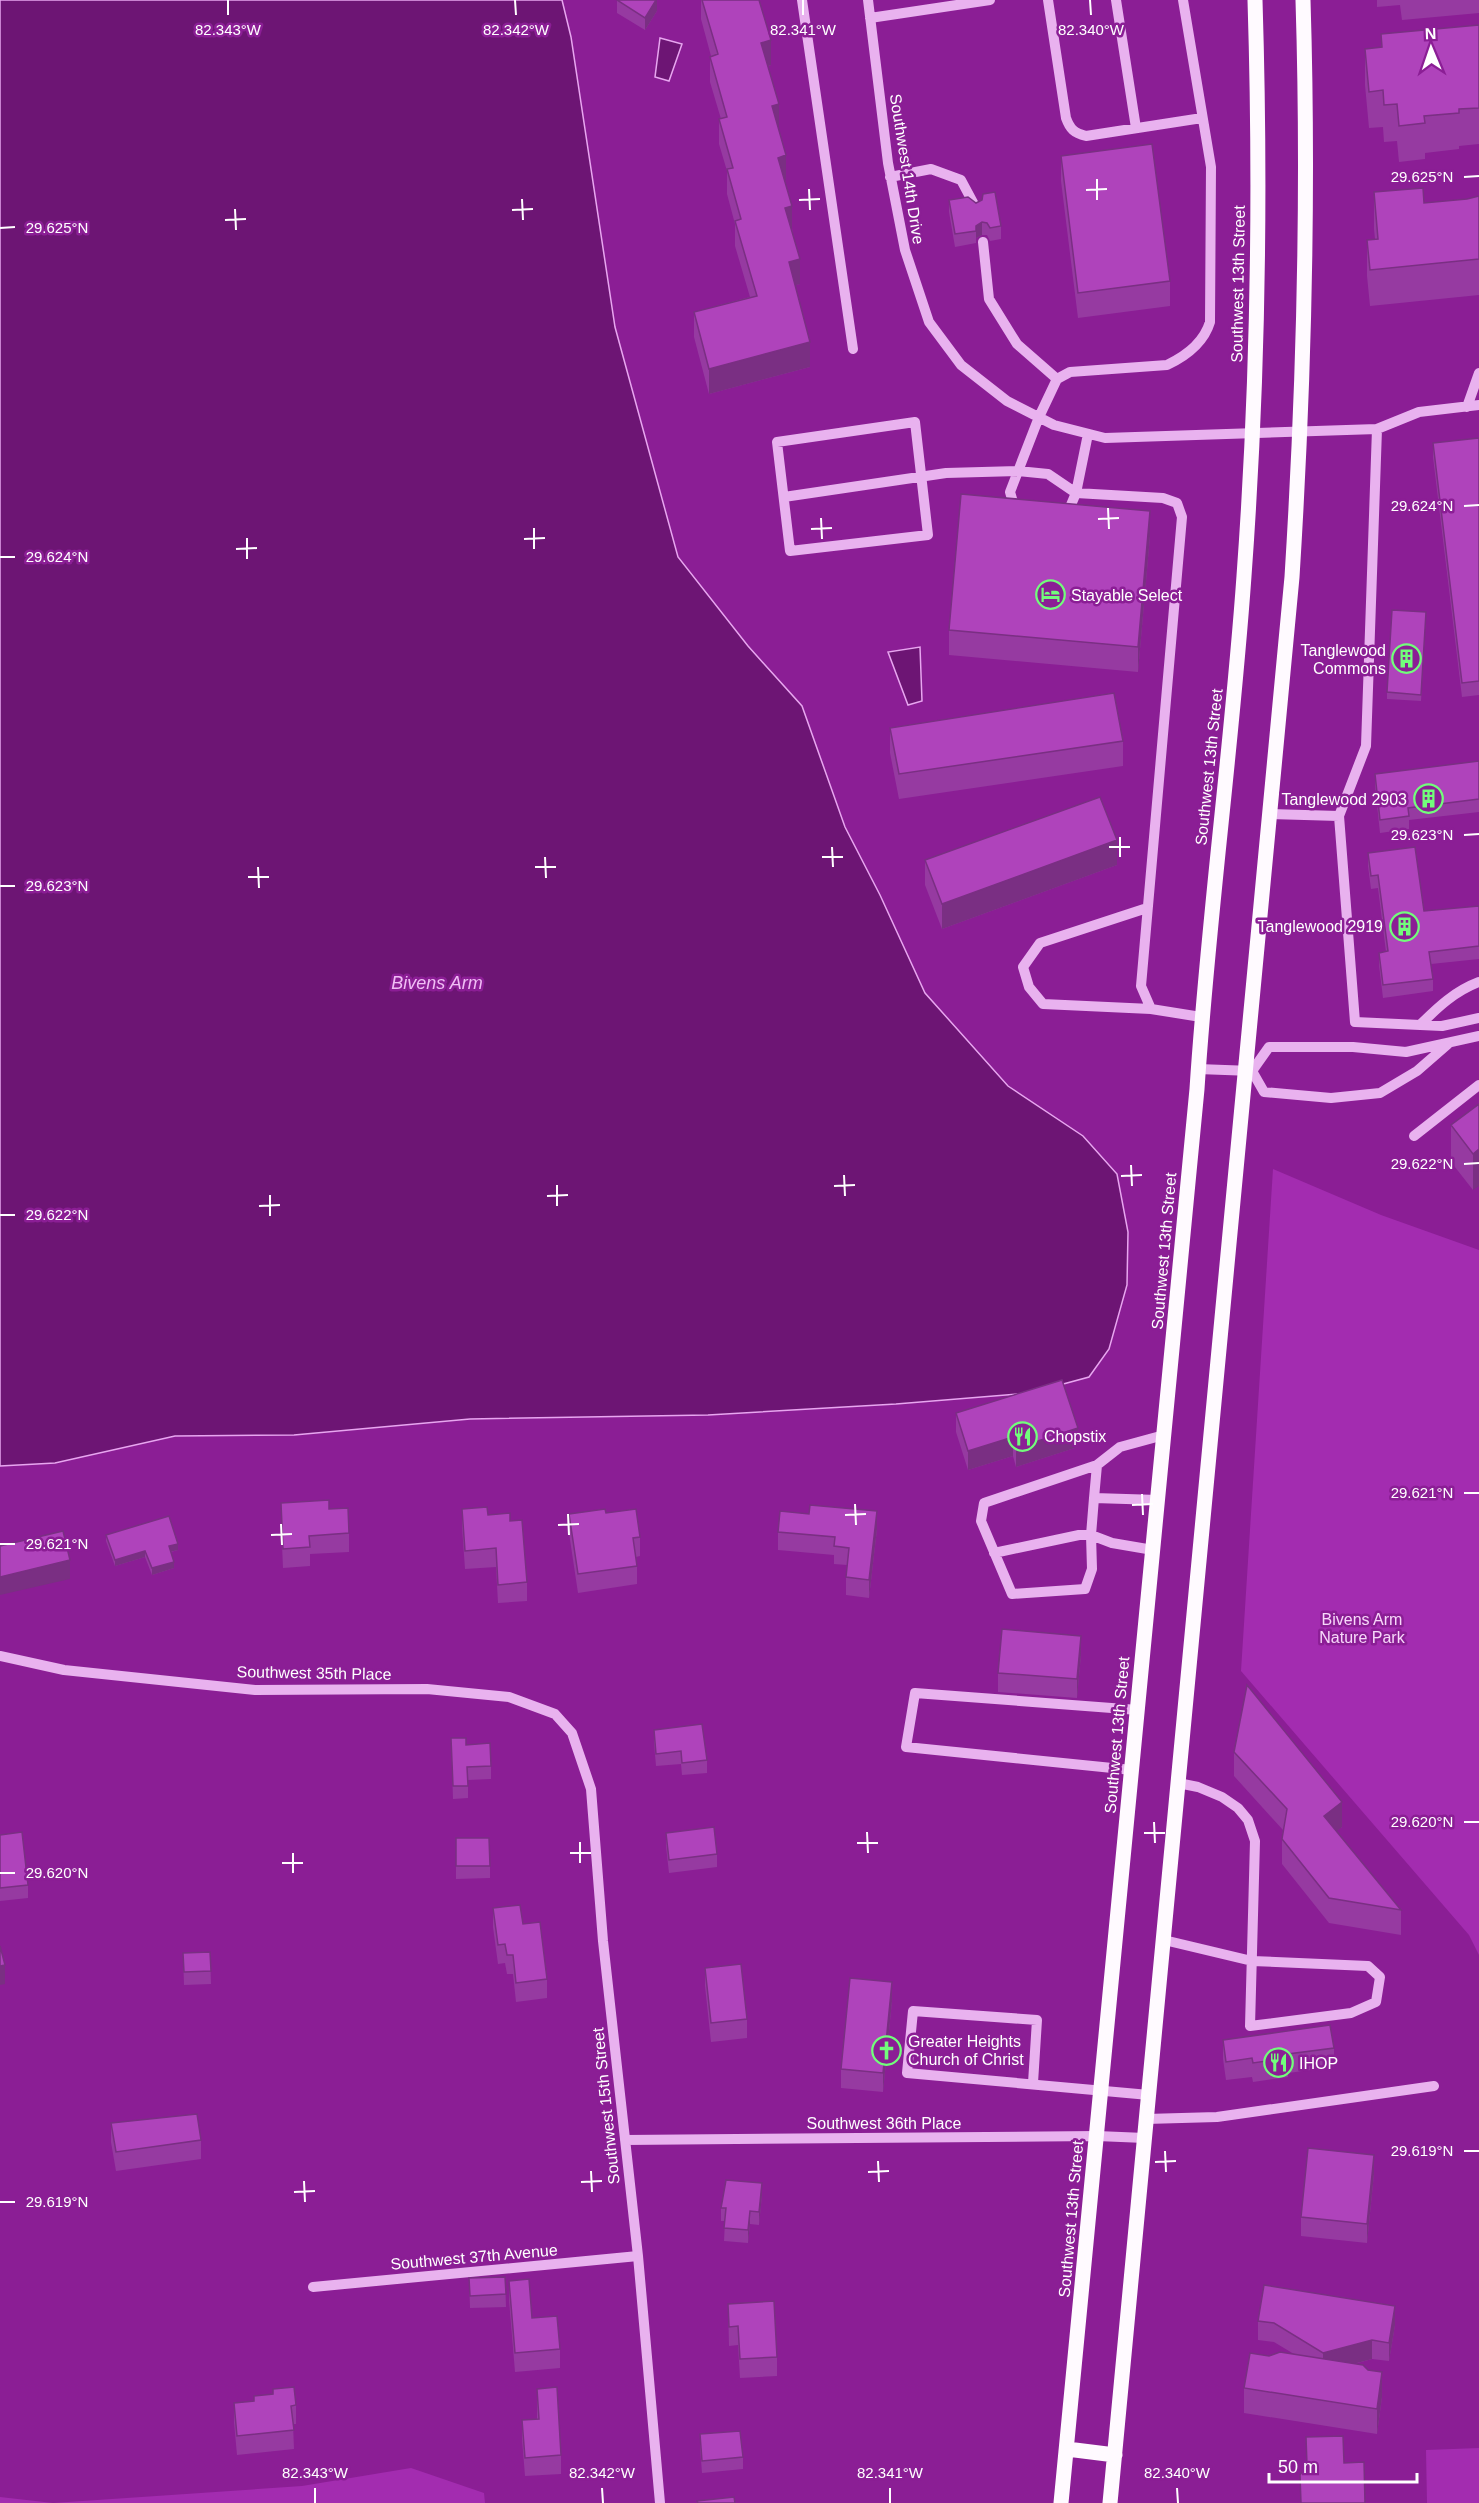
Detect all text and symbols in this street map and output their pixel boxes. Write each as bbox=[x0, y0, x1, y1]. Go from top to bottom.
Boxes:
north arrow bbox=[1401, 18, 1461, 78]
text: 82.343°W bbox=[195, 21, 262, 38]
text: 82.342°W bbox=[483, 21, 550, 38]
text: 82.341°W bbox=[770, 21, 837, 38]
text: 82.340°W bbox=[1058, 21, 1125, 38]
text: N bbox=[1424, 25, 1437, 42]
street label: Southwest 14th Drive bbox=[887, 93, 927, 246]
text: 29.625°N bbox=[1391, 168, 1453, 185]
street label: Southwest 13th Street bbox=[1228, 205, 1248, 363]
text: 29.625°N bbox=[26, 219, 88, 236]
text: 29.624°N bbox=[1391, 497, 1453, 514]
text: 29.624°N bbox=[26, 548, 88, 565]
hotel icon: Stayable Select bbox=[1034, 579, 1066, 611]
place label: Stayable Select bbox=[1071, 587, 1183, 604]
place label: Tanglewood Commons bbox=[1301, 642, 1386, 677]
building icon: Tanglewood Commons bbox=[1391, 643, 1423, 675]
street label: Southwest 13th Street bbox=[1192, 687, 1226, 846]
building icon: Tanglewood 2903 bbox=[1412, 783, 1444, 815]
place label: Tanglewood 2903 bbox=[1282, 791, 1407, 808]
text: 29.623°N bbox=[1391, 826, 1453, 843]
text: 29.623°N bbox=[26, 877, 88, 894]
building icon: Tanglewood 2919 bbox=[1388, 910, 1420, 942]
place label: Tanglewood 2919 bbox=[1258, 918, 1383, 935]
water label: Bivens Arm bbox=[391, 973, 483, 993]
text: 29.622°N bbox=[1391, 1155, 1453, 1172]
street label: Southwest 13th Street bbox=[1149, 1171, 1179, 1330]
text: 29.622°N bbox=[26, 1206, 88, 1223]
restaurant icon: Chopstix bbox=[1007, 1420, 1039, 1452]
place label: Chopstix bbox=[1044, 1428, 1106, 1445]
text: 29.621°N bbox=[1391, 1484, 1453, 1501]
text: 29.621°N bbox=[26, 1535, 88, 1552]
park label: Bivens Arm Nature Park bbox=[1319, 1611, 1406, 1646]
street label: Southwest 13th Street bbox=[1102, 1655, 1132, 1814]
street label: Southwest 35th Place bbox=[236, 1663, 392, 1683]
text: 29.620°N bbox=[1391, 1813, 1453, 1830]
text: 29.620°N bbox=[26, 1864, 88, 1881]
street label: Southwest 15th Street bbox=[589, 2026, 623, 2185]
place label: Greater Heights Church of Christ bbox=[908, 2033, 1024, 2068]
church icon: Greater Heights Church of Christ bbox=[871, 2034, 903, 2066]
restaurant icon: IHOP bbox=[1262, 2047, 1294, 2079]
place label: IHOP bbox=[1299, 2055, 1338, 2072]
street label: Southwest 36th Place bbox=[807, 2115, 961, 2132]
street label: Southwest 13th Street bbox=[1056, 2139, 1086, 2298]
text: 29.619°N bbox=[1391, 2142, 1453, 2159]
text: 29.619°N bbox=[26, 2193, 88, 2210]
street label: Southwest 37th Avenue bbox=[390, 2241, 558, 2273]
scale bar bbox=[1269, 2446, 1418, 2484]
text: 50 m bbox=[1278, 2457, 1318, 2477]
text: 82.343°W bbox=[282, 2464, 349, 2481]
text: 82.342°W bbox=[569, 2464, 636, 2481]
text: 82.341°W bbox=[857, 2464, 924, 2481]
text: 82.340°W bbox=[1144, 2464, 1211, 2481]

